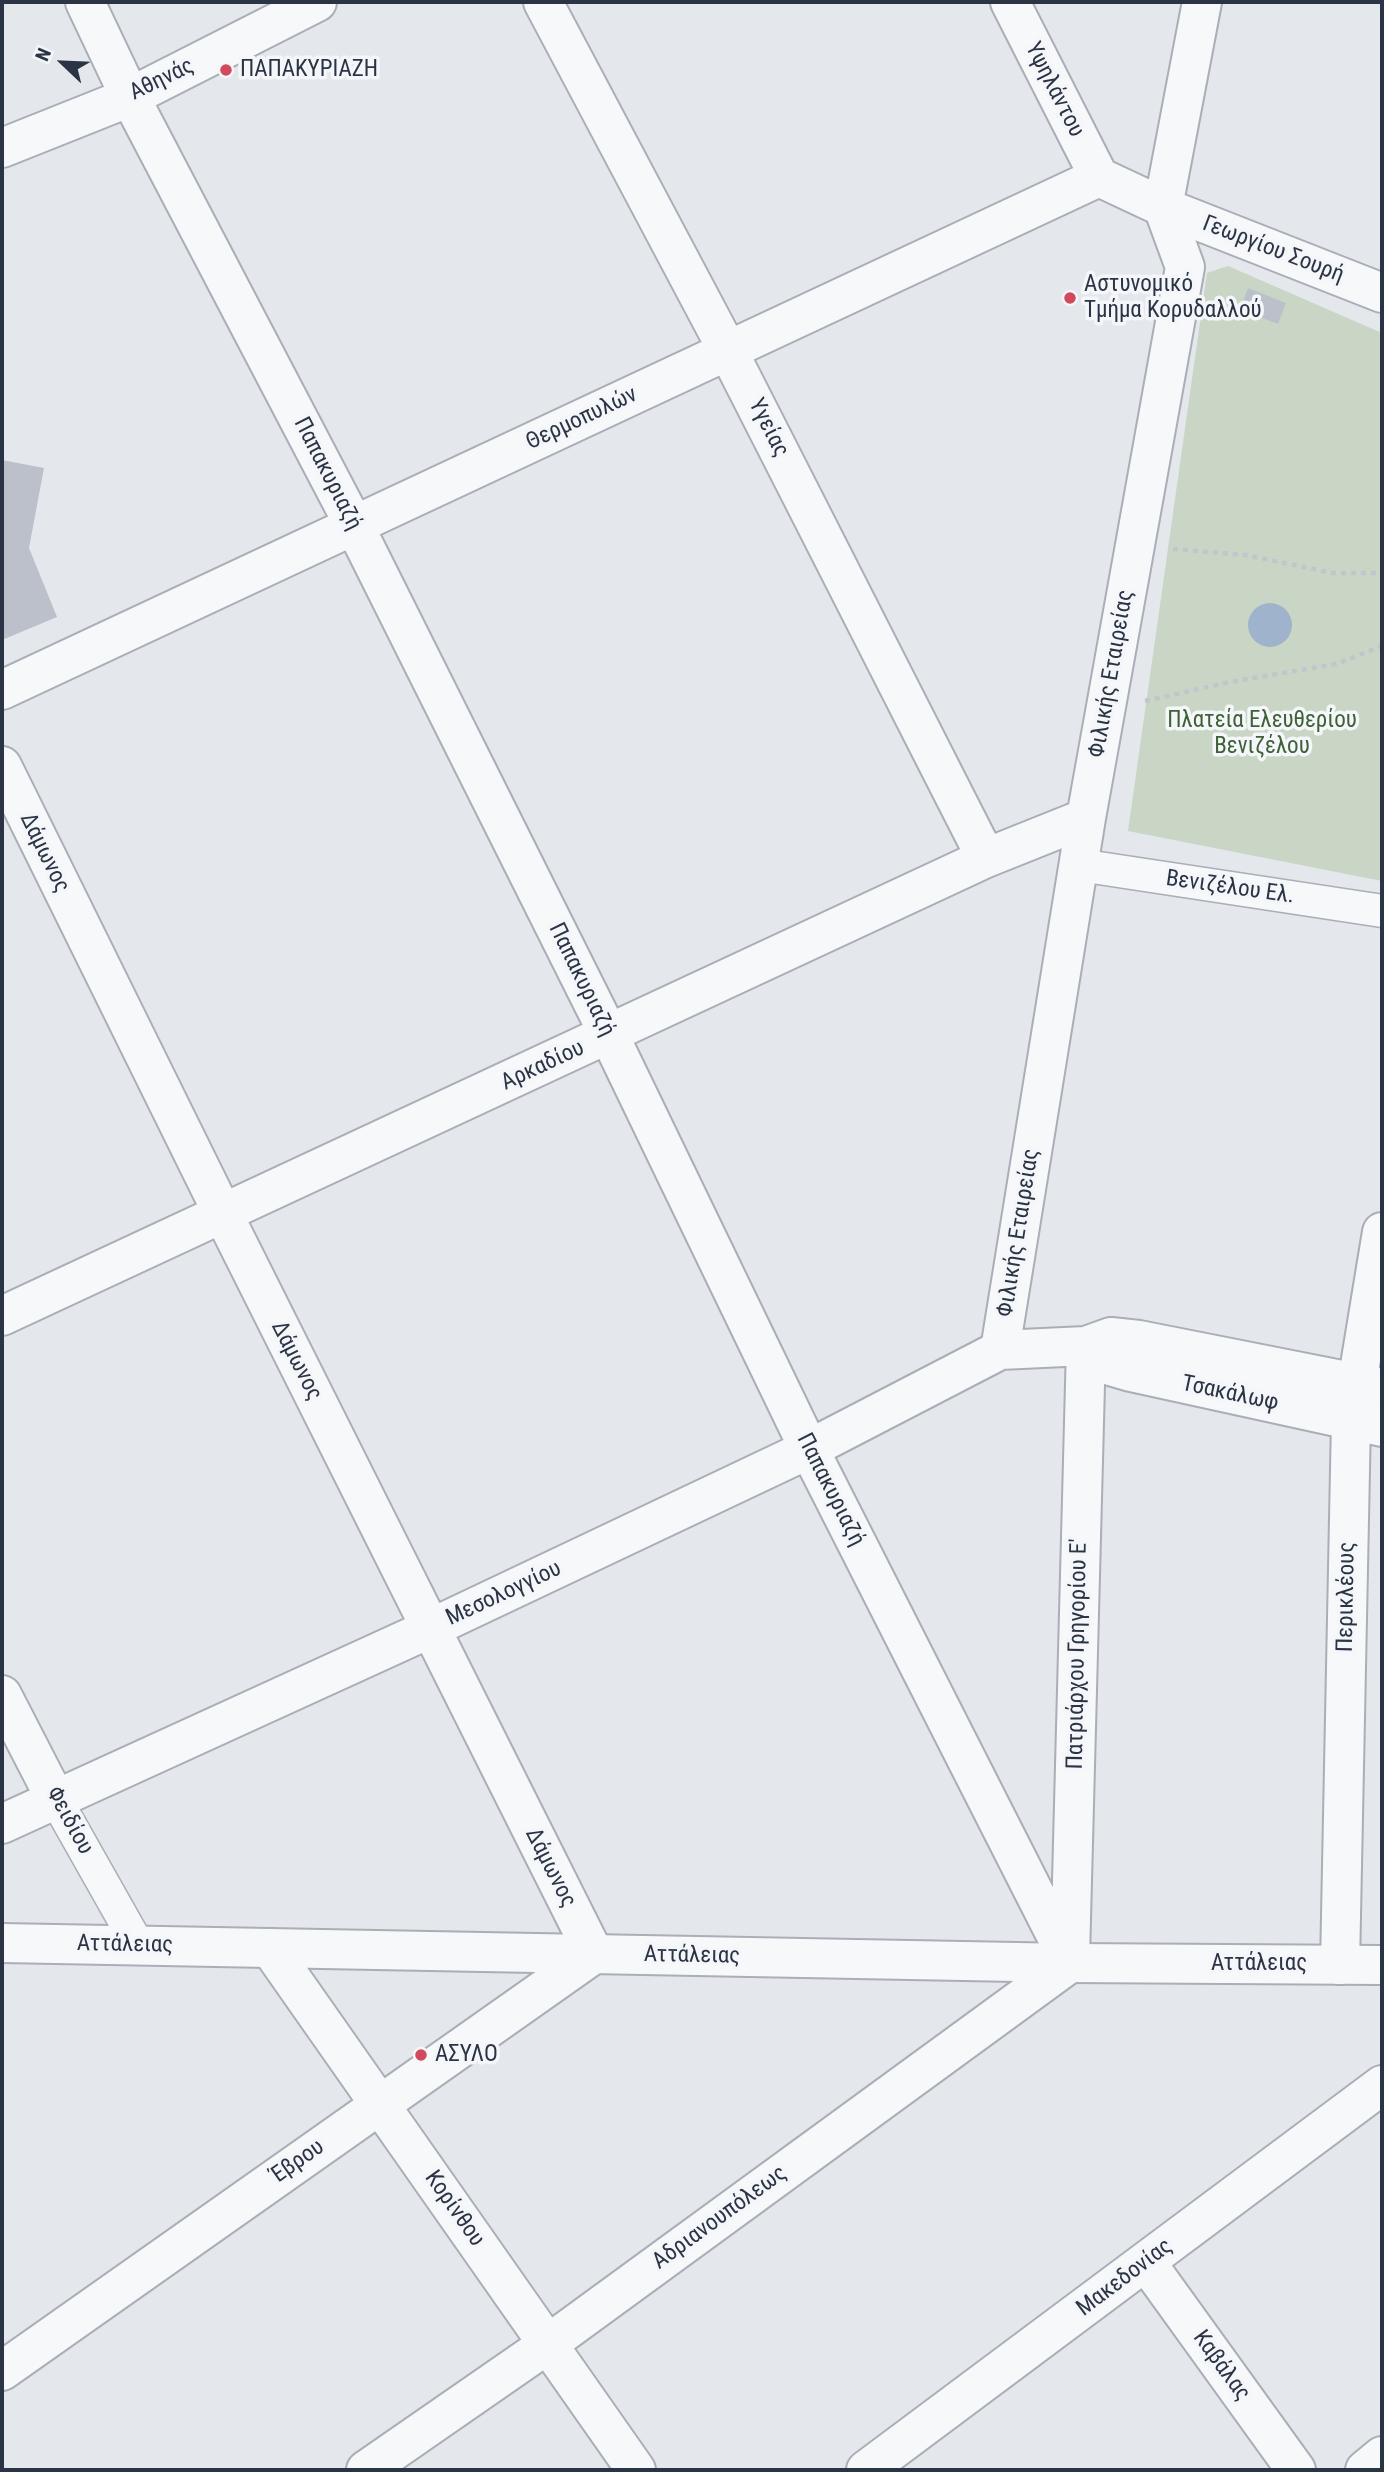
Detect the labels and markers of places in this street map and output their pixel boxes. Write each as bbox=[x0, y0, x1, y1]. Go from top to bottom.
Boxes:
place label: ΠΑΠΑΚΥΡΙΑΖΗ bbox=[240, 56, 378, 84]
marker: ΠΑΠΑΚΥΡΙΑΖΗ bbox=[218, 62, 234, 78]
place label: Αστυνομικό Τμήμα Κορυδαλλού bbox=[1084, 271, 1262, 325]
marker: Αστυνομικό Τμήμα Κορυδαλλού bbox=[1062, 290, 1078, 306]
place label: ΑΣΥΛΟ bbox=[435, 2041, 498, 2069]
marker: ΑΣΥΛΟ bbox=[413, 2047, 429, 2063]

